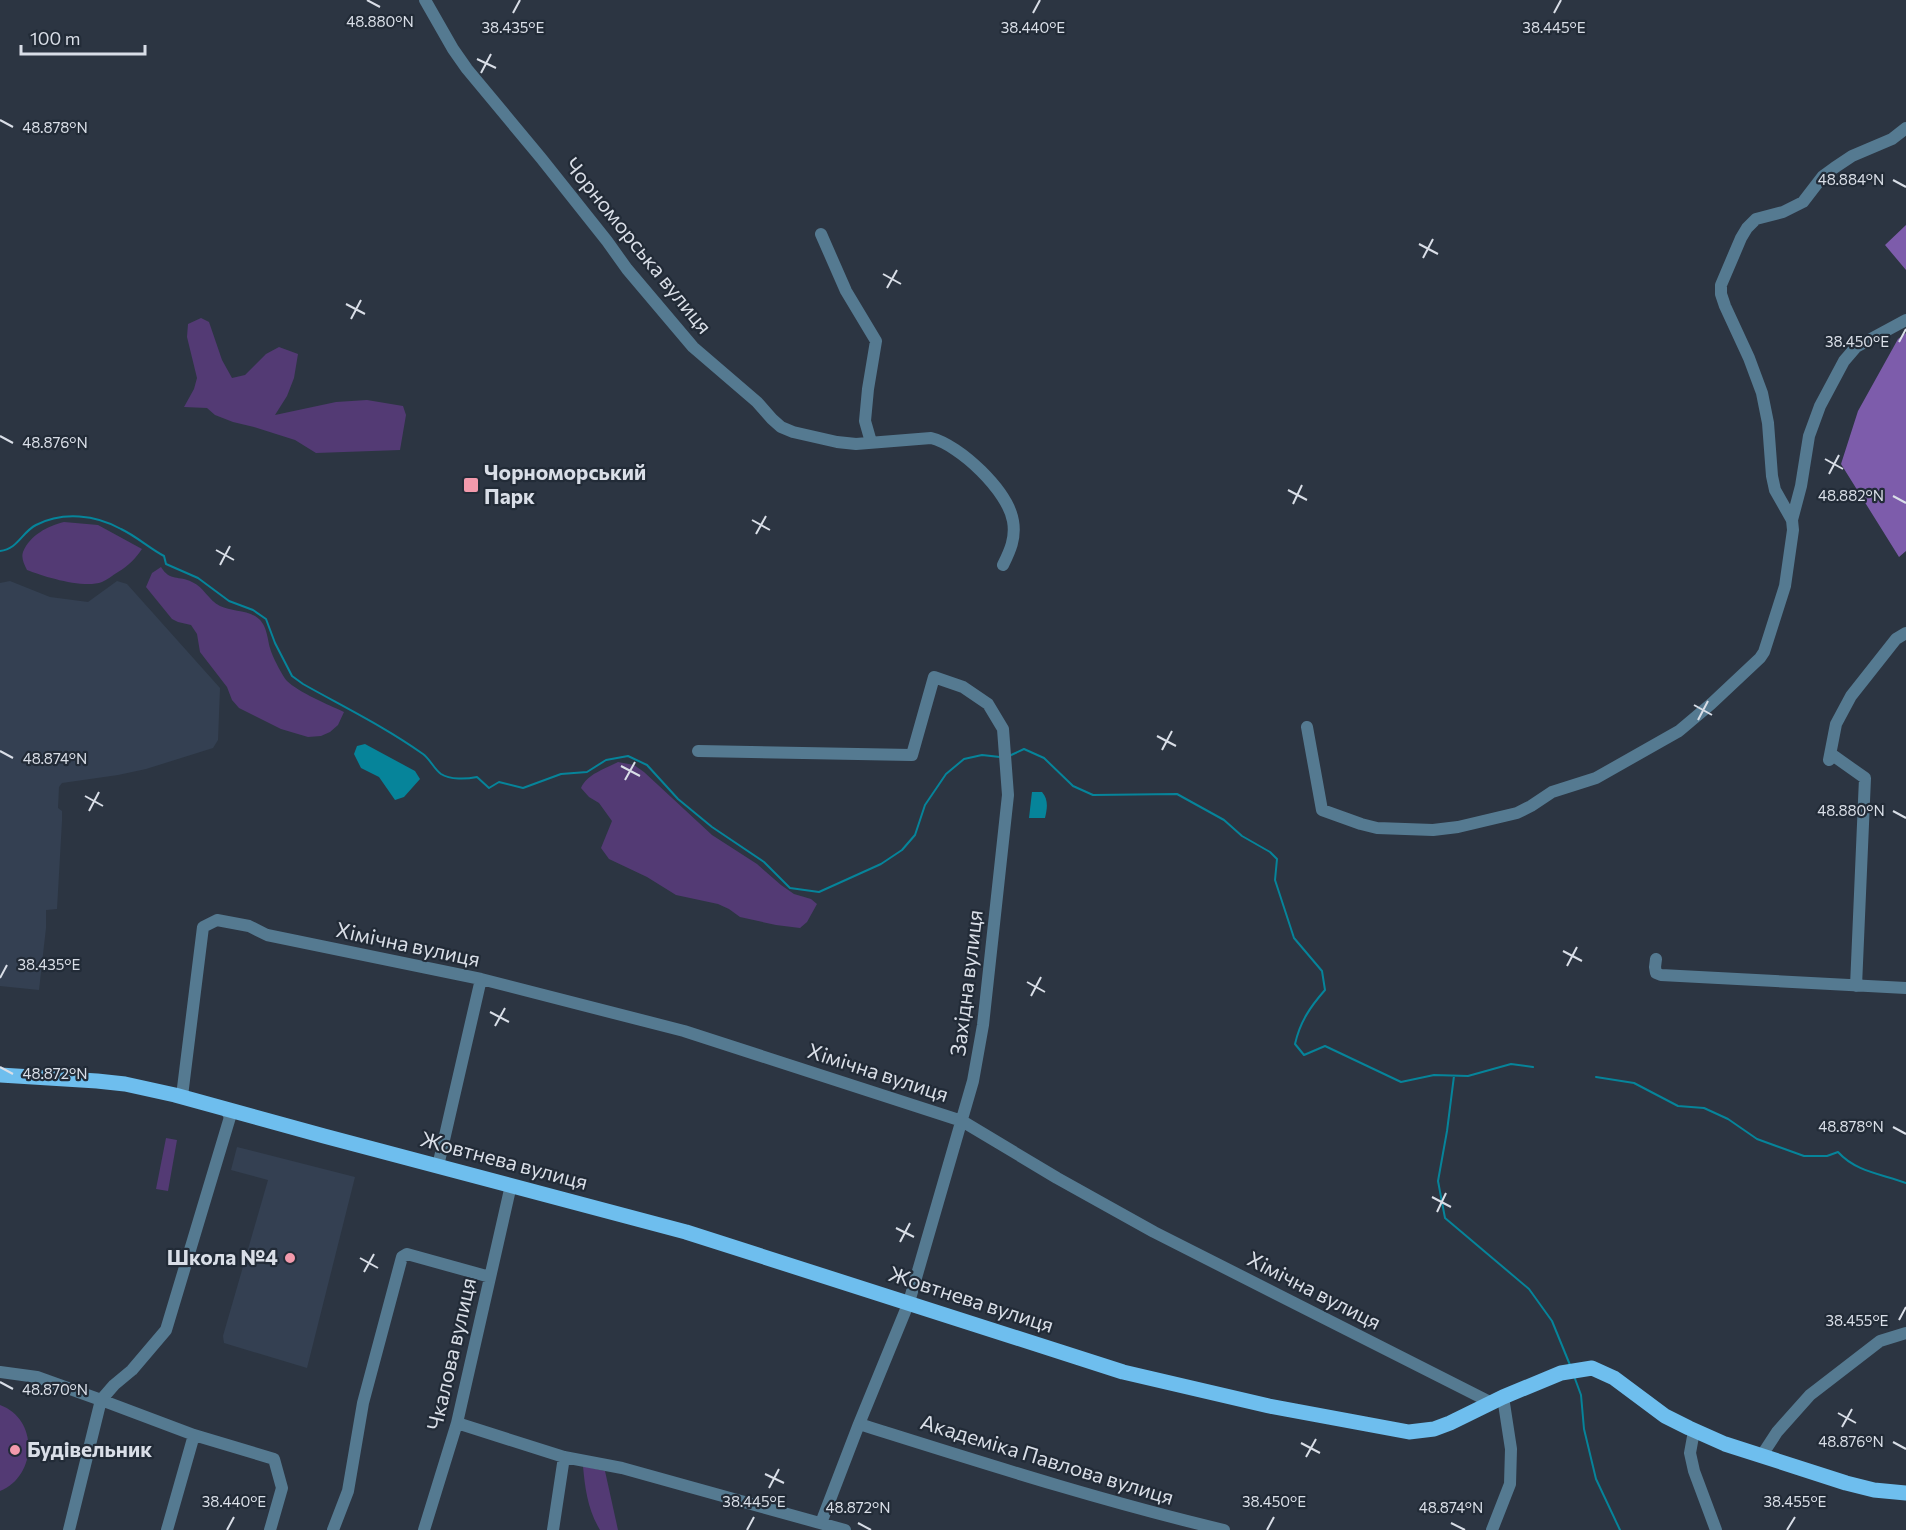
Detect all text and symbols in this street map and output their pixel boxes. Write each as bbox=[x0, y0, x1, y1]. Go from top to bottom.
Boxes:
text: 48.880°N bbox=[346, 12, 414, 30]
scale bar bbox=[21, 18, 146, 56]
text: 38.435°E bbox=[482, 18, 545, 36]
text: 38.440°E bbox=[1001, 18, 1065, 36]
text: 38.445°E bbox=[1522, 18, 1586, 36]
text: 100 m bbox=[30, 27, 80, 49]
text: 48.878°N bbox=[22, 118, 88, 136]
street label: Чорноморська вулиця bbox=[560, 152, 718, 338]
text: 48.884°N bbox=[1818, 170, 1884, 188]
text: 38.450°E bbox=[1825, 332, 1889, 350]
text: 48.876°N bbox=[22, 433, 88, 451]
place label: Чорноморський Парк bbox=[484, 459, 646, 508]
marker: Чорноморський Парк bbox=[462, 476, 480, 494]
text: 48.882°N bbox=[1818, 486, 1884, 504]
text: 48.874°N bbox=[23, 749, 87, 767]
text: 48.880°N bbox=[1817, 801, 1885, 819]
street label: Західна вулиця bbox=[944, 908, 987, 1057]
street label: Хімічна вулиця bbox=[334, 916, 483, 971]
text: 38.435°E bbox=[18, 955, 81, 973]
street label: Хімічна вулиця bbox=[805, 1037, 952, 1106]
text: 48.872°N bbox=[23, 1064, 87, 1082]
text: 48.878°N bbox=[1818, 1117, 1884, 1135]
street label: Жовтнева вулиця bbox=[418, 1125, 591, 1194]
place label: Школа №4 bbox=[167, 1244, 278, 1269]
street label: Хімічна вулиця bbox=[1244, 1245, 1386, 1334]
marker: Школа №4 bbox=[283, 1251, 297, 1265]
street label: Жовтнева вулиця bbox=[886, 1260, 1057, 1337]
street label: Чкалова вулиця bbox=[421, 1275, 480, 1432]
text: 38.455°E bbox=[1826, 1311, 1889, 1329]
text: 48.870°N bbox=[22, 1380, 88, 1398]
street label: Академіка Павлова вулиця bbox=[918, 1408, 1177, 1509]
text: 48.876°N bbox=[1818, 1432, 1884, 1450]
place label: Будівельник bbox=[27, 1436, 152, 1461]
marker: Будівельник bbox=[8, 1443, 22, 1457]
text: 38.440°E bbox=[202, 1492, 266, 1510]
text: 38.445°E bbox=[722, 1492, 786, 1510]
text: 38.450°E bbox=[1242, 1492, 1306, 1510]
text: 38.455°E bbox=[1764, 1492, 1827, 1510]
text: 48.872°N bbox=[826, 1498, 890, 1516]
text: 48.874°N bbox=[1419, 1498, 1483, 1516]

